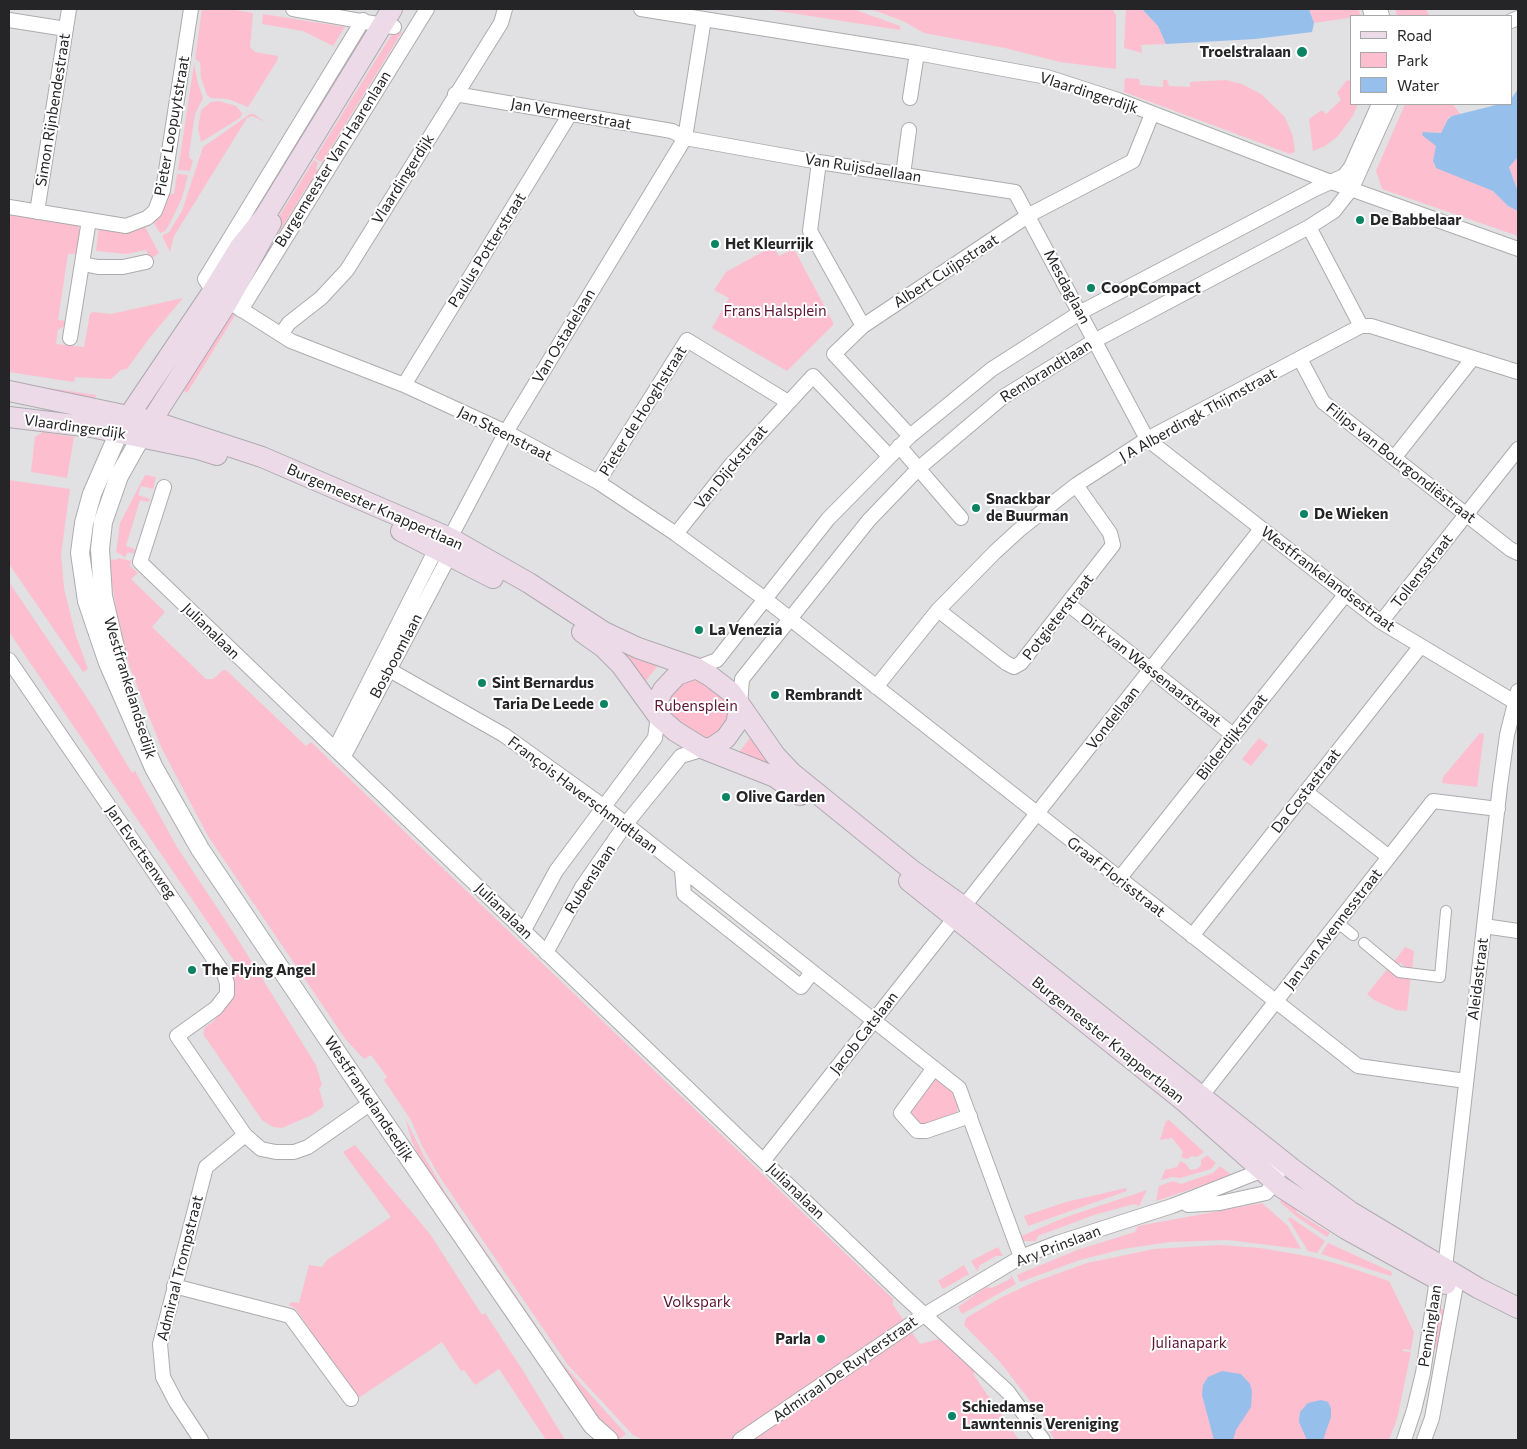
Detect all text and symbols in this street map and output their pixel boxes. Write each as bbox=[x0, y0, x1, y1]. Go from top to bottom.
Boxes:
legend bbox=[1350, 15, 1512, 105]
text: Road bbox=[1397, 26, 1432, 44]
street label: Simon Rijnbendestraat bbox=[32, 32, 74, 188]
place label: Troelstralaan bbox=[1200, 43, 1291, 61]
marker: Troelstralaan bbox=[1295, 45, 1309, 59]
text: Park bbox=[1397, 51, 1428, 69]
street label: Pieter Loopuytstraat bbox=[151, 54, 193, 198]
street label: Burgemeester Van Haarenlaan bbox=[271, 67, 395, 251]
street label: Vlaardingerdijk bbox=[1037, 69, 1141, 117]
text: Water bbox=[1397, 76, 1439, 94]
street label: Jan Vermeerstraat bbox=[509, 95, 633, 133]
street label: Vlaardingerdijk bbox=[368, 131, 438, 227]
street label: Van Ruijsdaellaan bbox=[803, 150, 923, 186]
street label: Paulus Potterstraat bbox=[444, 189, 530, 311]
place label: De Babbelaar bbox=[1370, 211, 1461, 229]
marker: De Babbelaar bbox=[1354, 214, 1366, 226]
street label: Albert Cuijpstraat bbox=[890, 230, 1002, 312]
place label: Het Kleurrijk bbox=[725, 235, 814, 253]
marker: Het Kleurrijk bbox=[709, 238, 721, 250]
street label: Mesdaglaan bbox=[1040, 247, 1094, 327]
place label: CoopCompact bbox=[1101, 279, 1201, 297]
marker: CoopCompact bbox=[1085, 282, 1097, 294]
street label: Van Ostadelaan bbox=[529, 286, 599, 386]
park label: Frans Halsplein bbox=[723, 302, 827, 320]
street label: Rembrandtlaan bbox=[997, 336, 1095, 406]
street label: Pieter de Hooghstraat bbox=[596, 343, 690, 479]
street label: J A Alberdingk Thijmstraat bbox=[1116, 364, 1280, 466]
street label: Filips van Bourgondiëstraat bbox=[1323, 399, 1479, 527]
street label: Jan Steenstraat bbox=[455, 403, 555, 465]
street label: Vlaardingerdijk bbox=[23, 411, 127, 443]
street label: Van Dijckstraat bbox=[691, 421, 771, 513]
street label: Burgemeester Knappertlaan bbox=[284, 460, 466, 554]
place label: Snackbar de Buurman bbox=[986, 490, 1068, 525]
marker: Snackbar de Buurman bbox=[970, 502, 982, 514]
place label: De Wieken bbox=[1314, 505, 1388, 523]
marker: De Wieken bbox=[1298, 508, 1310, 520]
street label: Westfrankelandsestraat bbox=[1257, 523, 1399, 635]
street label: Tollensstraat bbox=[1388, 530, 1456, 612]
street label: Potgieterstraat bbox=[1019, 570, 1097, 664]
street label: Julianalaan bbox=[179, 599, 243, 663]
street label: Dirk van Wassenaarstraat bbox=[1077, 610, 1225, 730]
street label: Bosboomlaan bbox=[366, 611, 426, 701]
street label: Westfrankelandsedijk bbox=[100, 615, 160, 761]
place label: La Venezia bbox=[709, 621, 782, 639]
marker: La Venezia bbox=[693, 624, 705, 636]
place label: Sint Bernardus bbox=[492, 674, 594, 692]
marker: Sint Bernardus bbox=[476, 677, 488, 689]
street label: Vondellaan bbox=[1083, 683, 1143, 753]
place label: Rembrandt bbox=[785, 686, 862, 704]
marker: Rembrandt bbox=[769, 689, 781, 701]
street label: Bilderdijkstraat bbox=[1193, 690, 1271, 784]
place label: Taria De Leede bbox=[493, 695, 594, 713]
park label: Rubensplein bbox=[654, 697, 738, 715]
marker: Taria De Leede bbox=[598, 698, 610, 710]
street label: François Haverschmidtlaan bbox=[504, 733, 662, 857]
street label: Da Costastraat bbox=[1267, 745, 1345, 837]
place label: Olive Garden bbox=[736, 788, 825, 806]
marker: Olive Garden bbox=[720, 791, 732, 803]
street label: Jan Evertsenweg bbox=[102, 801, 180, 903]
street label: Graaf Florisstraat bbox=[1063, 833, 1169, 921]
street label: Rubenslaan bbox=[561, 841, 619, 917]
street label: Jan van Avennesstraat bbox=[1280, 865, 1386, 993]
street label: Julianalaan bbox=[472, 879, 536, 943]
street label: Aleidastraat bbox=[1464, 937, 1492, 1021]
place label: The Flying Angel bbox=[202, 961, 316, 979]
marker: The Flying Angel bbox=[186, 964, 198, 976]
street label: Burgemeester Knappertlaan bbox=[1028, 973, 1188, 1107]
street label: Jacob Catslaan bbox=[826, 988, 902, 1078]
street label: Westfrankelandsedijk bbox=[320, 1033, 418, 1165]
street label: Julianalaan bbox=[764, 1159, 828, 1223]
street label: Admiraal Trompstraat bbox=[153, 1193, 207, 1343]
street label: Ary Prinslaan bbox=[1013, 1222, 1103, 1270]
street label: Penninglaan bbox=[1415, 1284, 1445, 1368]
park label: Volkspark bbox=[663, 1293, 731, 1311]
street label: Admiraal De Ruyterstraat bbox=[769, 1312, 921, 1426]
place label: Parla bbox=[775, 1330, 811, 1348]
marker: Parla bbox=[815, 1333, 827, 1345]
park label: Julianapark bbox=[1151, 1334, 1227, 1352]
place label: Schiedamse Lawntennis Vereniging bbox=[962, 1398, 1119, 1433]
marker: Schiedamse Lawntennis Vereniging bbox=[946, 1410, 958, 1422]

